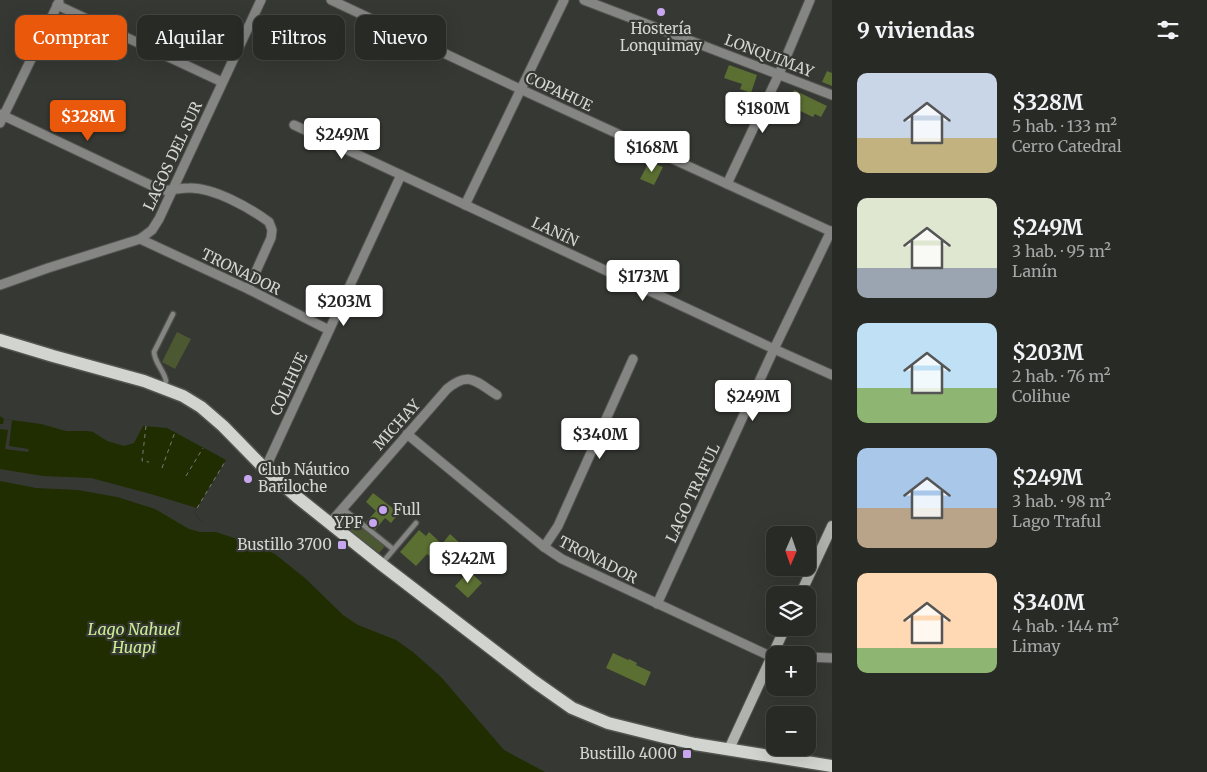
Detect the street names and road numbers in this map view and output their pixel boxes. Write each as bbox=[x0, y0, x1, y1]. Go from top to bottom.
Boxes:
street label: LONQUIMAY bbox=[722, 30, 817, 81]
street label: COPAHUE bbox=[523, 68, 596, 116]
street label: LAGOS DEL SUR bbox=[139, 98, 206, 213]
street label: LANÍN bbox=[529, 212, 582, 251]
street label: TRONADOR bbox=[198, 244, 285, 299]
street label: COLIHUE bbox=[266, 349, 312, 418]
street label: MICHAY bbox=[369, 395, 424, 454]
street label: LAGO TRAFUL bbox=[661, 440, 724, 545]
street label: TRONADOR bbox=[556, 532, 641, 588]

